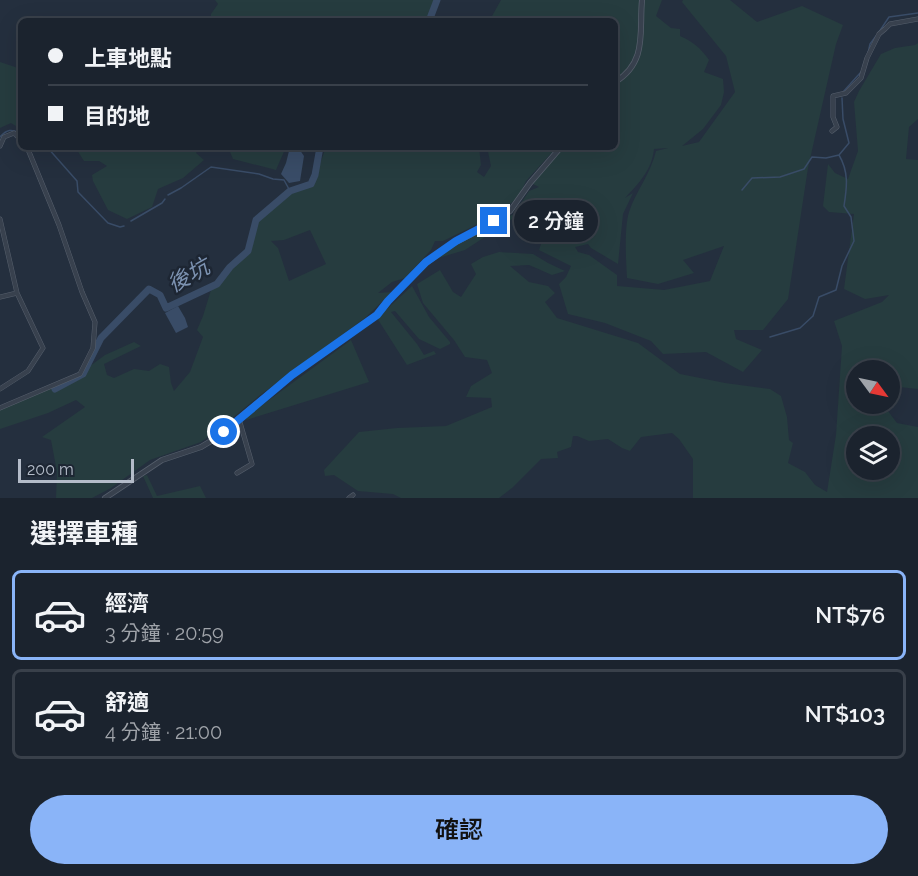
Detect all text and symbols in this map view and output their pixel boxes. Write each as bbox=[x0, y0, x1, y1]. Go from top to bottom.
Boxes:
text: 上車地點 bbox=[84, 45, 172, 71]
text: 目的地 bbox=[84, 103, 150, 129]
callout: 2 分鐘 bbox=[515, 200, 599, 242]
route end bbox=[480, 207, 507, 234]
text: 2 分鐘 bbox=[528, 209, 584, 233]
water label: 後坑 bbox=[162, 252, 216, 297]
north arrow bbox=[846, 360, 900, 414]
map controls bbox=[846, 360, 900, 480]
route start bbox=[210, 418, 237, 445]
button: layers bbox=[846, 426, 900, 480]
scale bar bbox=[18, 456, 134, 484]
text: 200 m bbox=[27, 460, 74, 479]
text: 選擇車種 bbox=[30, 518, 138, 549]
icon: car bbox=[33, 588, 87, 642]
text: 經濟 bbox=[105, 590, 149, 616]
text: NT$76 bbox=[815, 602, 885, 628]
text: 3 分鐘 · 20:59 bbox=[105, 621, 224, 645]
icon: car bbox=[33, 687, 87, 741]
text: 舒適 bbox=[105, 689, 149, 715]
text: NT$103 bbox=[805, 701, 885, 727]
text: 4 分鐘 · 21:00 bbox=[105, 720, 222, 744]
button: 確認 bbox=[30, 795, 888, 864]

